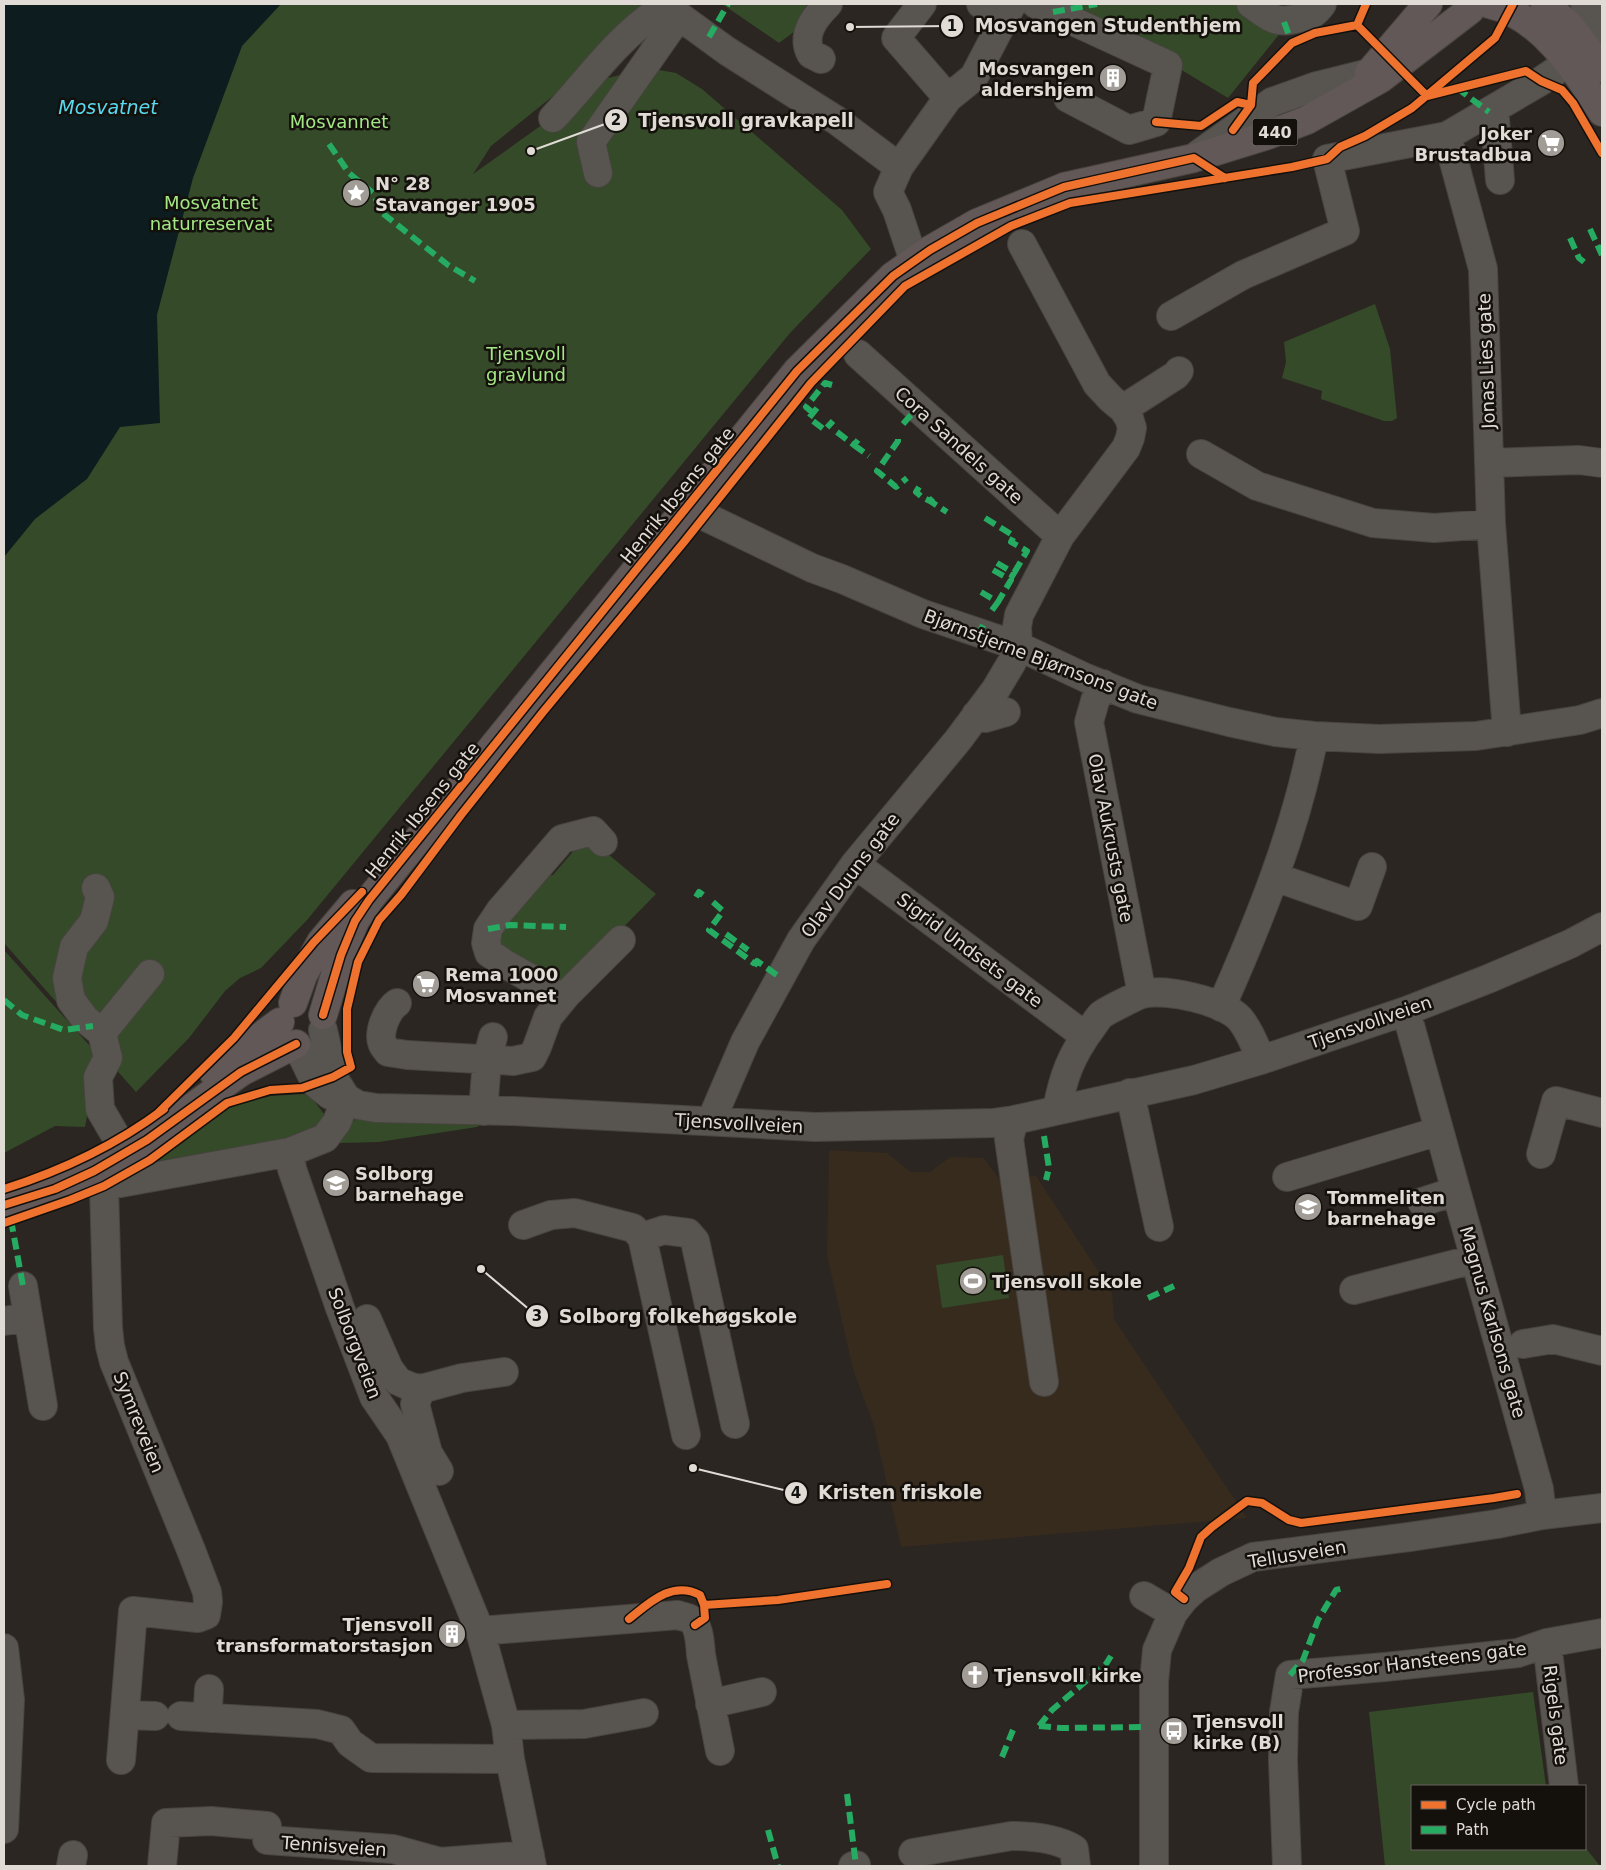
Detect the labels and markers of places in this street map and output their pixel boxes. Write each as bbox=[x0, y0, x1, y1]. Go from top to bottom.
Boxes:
callout: Mosvangen Studenthjem bbox=[939, 9, 1251, 43]
place label: Mosvangen aldershjem bbox=[978, 58, 1094, 100]
building icon: Mosvangen aldershjem bbox=[1098, 63, 1128, 93]
callout: Tjensvoll gravkapell bbox=[604, 103, 864, 137]
place label: Joker Brustadbua bbox=[1414, 123, 1532, 165]
supermarket icon: Joker Brustadbua bbox=[1536, 128, 1566, 158]
place label: N° 28 Stavanger 1905 bbox=[375, 173, 536, 215]
place icon: N° 28 Stavanger 1905 bbox=[341, 178, 371, 208]
place label: Rema 1000 Mosvannet bbox=[445, 964, 558, 1006]
supermarket icon: Rema 1000 Mosvannet bbox=[411, 969, 441, 999]
place label: Solborg barnehage bbox=[355, 1163, 464, 1205]
school or university icon: Solborg barnehage bbox=[321, 1168, 351, 1198]
place label: Tommeliten barnehage bbox=[1327, 1187, 1445, 1229]
school or university icon: Tommeliten barnehage bbox=[1293, 1192, 1323, 1222]
sports icon: Tjensvoll skole bbox=[958, 1266, 988, 1296]
place label: Tjensvoll skole bbox=[992, 1271, 1142, 1292]
callout: Solborg folkehøgskole bbox=[524, 1299, 808, 1333]
callout: Kristen friskole bbox=[783, 1476, 992, 1510]
place label: Tjensvoll transformatorstasjon bbox=[216, 1614, 433, 1656]
building icon: Tjensvoll transformatorstasjon bbox=[437, 1619, 467, 1649]
church icon: Tjensvoll kirke bbox=[960, 1660, 990, 1690]
place label: Tjensvoll kirke bbox=[994, 1665, 1142, 1686]
place label: Tjensvoll kirke (B) bbox=[1193, 1711, 1284, 1753]
bus stop icon: Tjensvoll kirke (B) bbox=[1159, 1716, 1189, 1746]

